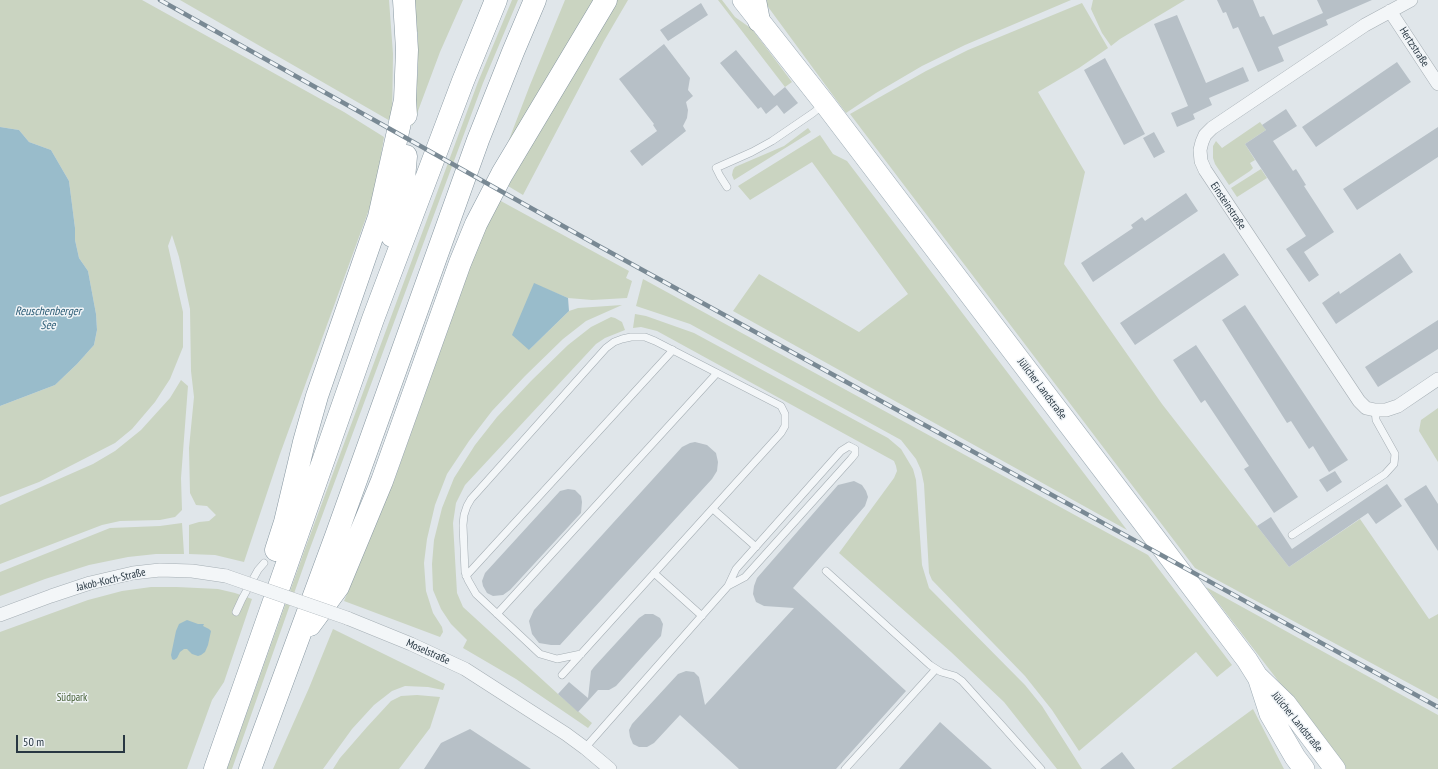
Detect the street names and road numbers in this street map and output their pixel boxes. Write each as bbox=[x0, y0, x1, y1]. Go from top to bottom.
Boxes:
street label: Hertzstraße bbox=[1396, 25, 1432, 69]
street label: Einsteinstraße bbox=[1207, 180, 1249, 232]
street label: Jülicher Landstraße bbox=[1015, 356, 1069, 422]
street label: Jakob-Koch-Straße bbox=[75, 566, 147, 594]
street label: Moselstraße bbox=[404, 636, 452, 668]
street label: Jülicher Landstraße bbox=[1269, 689, 1325, 755]

